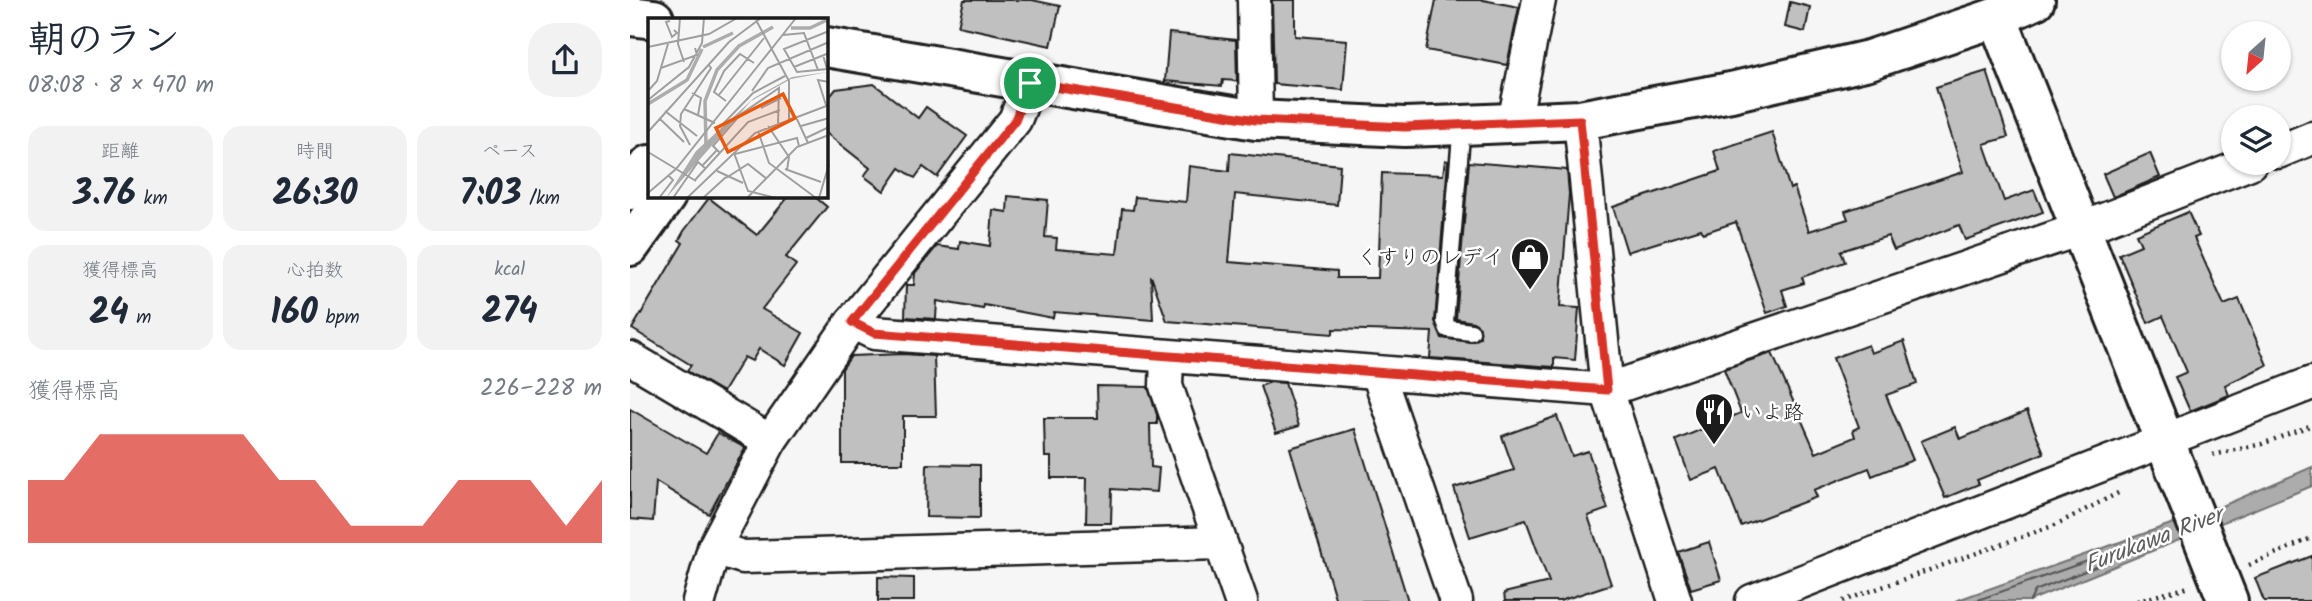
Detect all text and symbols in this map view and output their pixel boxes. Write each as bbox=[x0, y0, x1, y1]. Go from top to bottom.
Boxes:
text: 朝のラン bbox=[28, 12, 180, 72]
inset map bbox=[648, 18, 828, 198]
north arrow bbox=[2221, 21, 2291, 91]
map controls bbox=[2221, 21, 2291, 175]
button: share bbox=[528, 23, 602, 97]
pin bbox=[1000, 53, 1060, 113]
icon: arrive bbox=[1011, 64, 1049, 102]
text: 08:08 · 8 × 470 m bbox=[28, 68, 214, 104]
button: layers bbox=[2221, 105, 2291, 175]
text: 距離 bbox=[101, 137, 139, 167]
text: 時間 bbox=[296, 137, 334, 167]
text: ペース bbox=[482, 137, 538, 167]
text: 3.76 bbox=[73, 167, 136, 223]
text: 26:30 bbox=[272, 167, 358, 223]
text: 7:03 bbox=[459, 167, 522, 223]
text: km bbox=[136, 184, 168, 214]
text: /km bbox=[522, 184, 560, 214]
shop icon: くすりのレデイ bbox=[1509, 236, 1551, 291]
place label: くすりのレデイ bbox=[1357, 242, 1503, 275]
text: kcal bbox=[494, 255, 525, 285]
text: 獲得標高 bbox=[82, 256, 158, 286]
text: 心拍数 bbox=[286, 256, 344, 286]
text: 274 bbox=[482, 285, 538, 341]
text: 24 bbox=[89, 286, 129, 342]
text: 160 bbox=[270, 286, 318, 342]
text: m bbox=[129, 303, 151, 333]
text: bpm bbox=[318, 303, 360, 333]
text: 226–228 m bbox=[480, 371, 602, 407]
text: 獲得標高 bbox=[28, 374, 120, 410]
restaurant icon: いよ路 bbox=[1693, 391, 1735, 446]
place label: いよ路 bbox=[1741, 397, 1804, 430]
water label: Furukawa River bbox=[2079, 496, 2232, 584]

